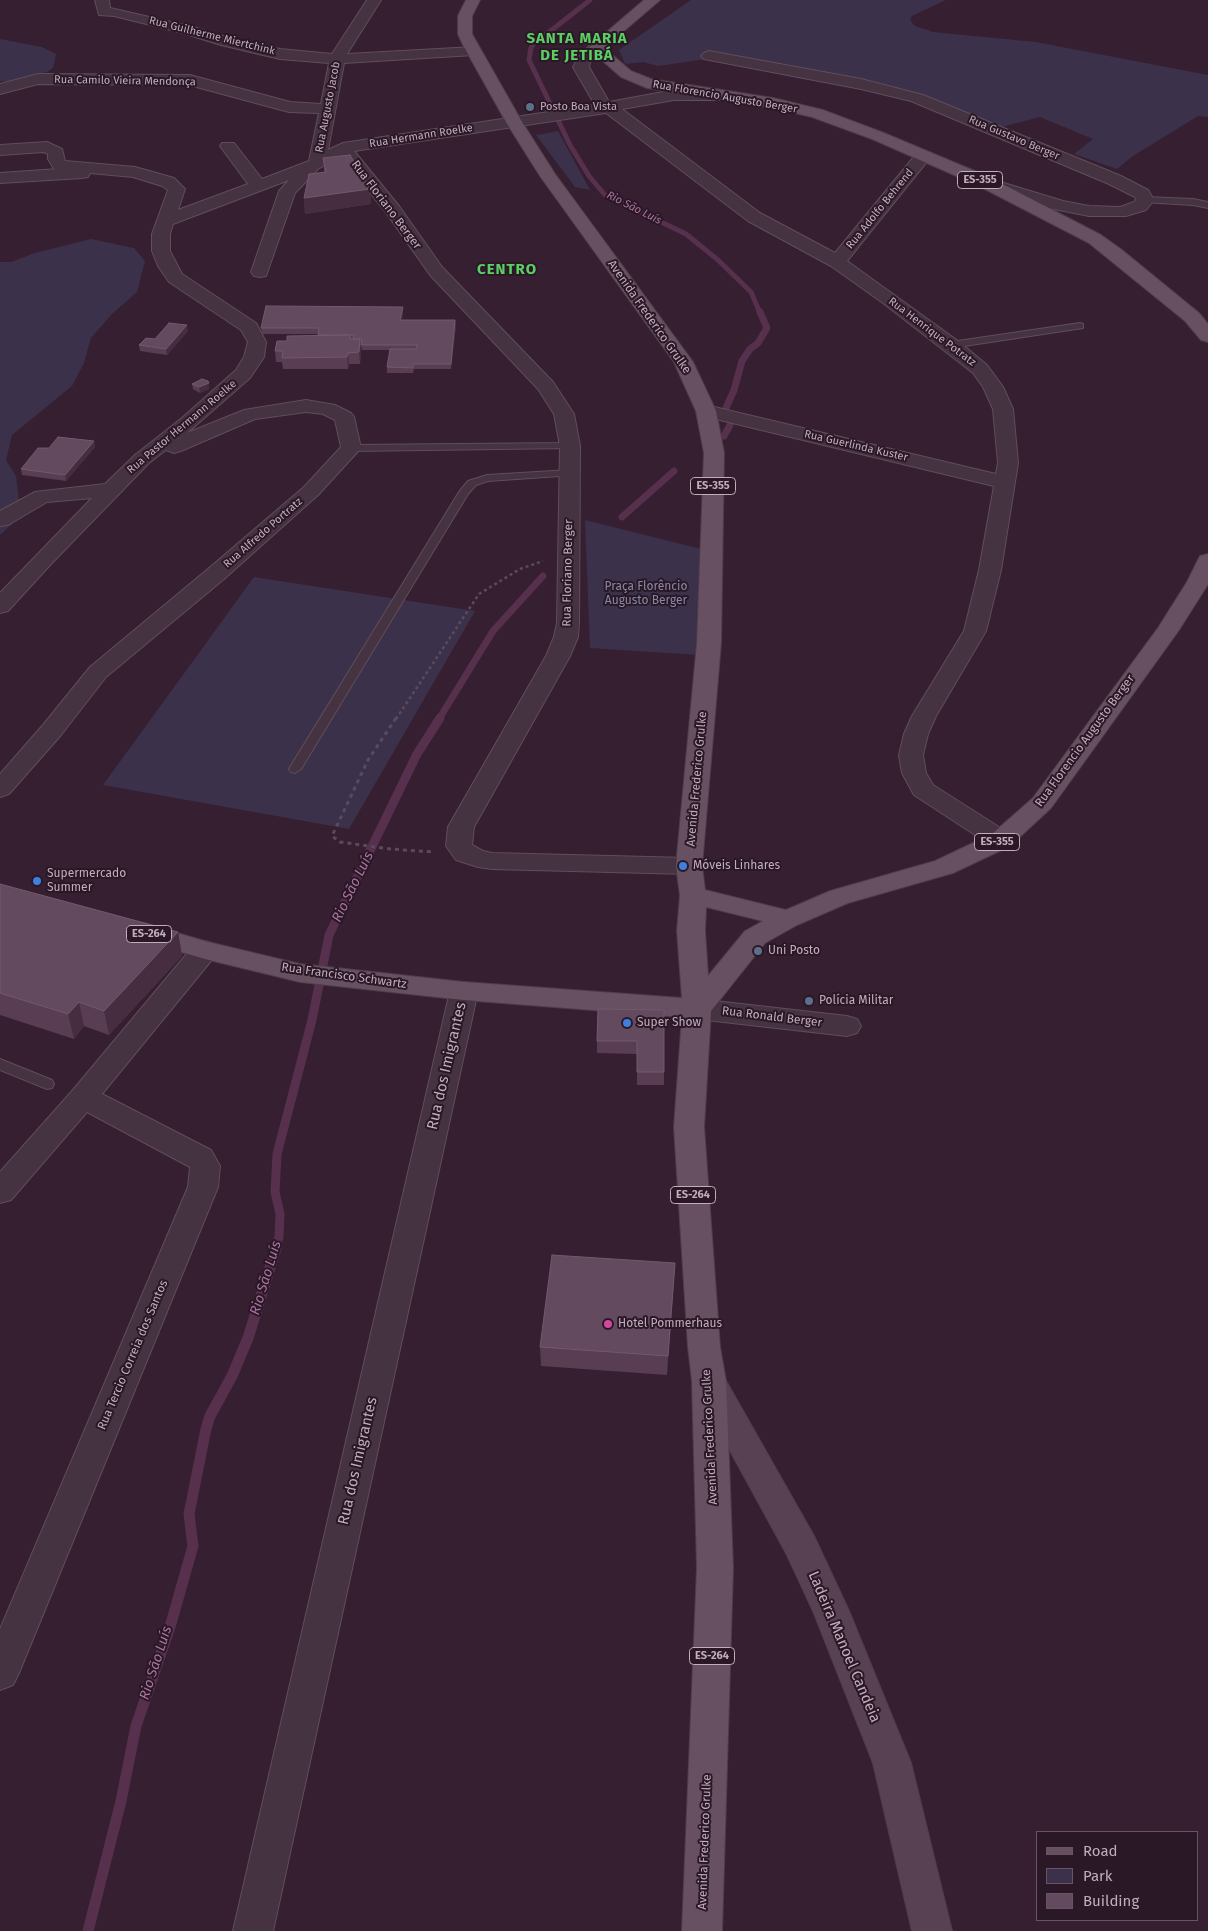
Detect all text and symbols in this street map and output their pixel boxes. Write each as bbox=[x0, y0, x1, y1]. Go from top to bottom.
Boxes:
street label: Rua Guilherme Miertchink bbox=[148, 14, 276, 58]
district label: SANTA MARIA DE JETIBÁ bbox=[525, 30, 629, 65]
street label: Rua Augusto Jacob bbox=[313, 60, 343, 154]
street label: Rua Camilo Vieira Mendonça bbox=[54, 73, 196, 89]
street label: Rua Florencio Augusto Berger bbox=[652, 78, 798, 116]
place label: Posto Boa Vista bbox=[540, 100, 617, 114]
marker: Posto Boa Vista bbox=[524, 101, 536, 113]
street label: Rua Gustavo Berger bbox=[967, 113, 1061, 163]
street label: Rua Hermann Roelke bbox=[368, 121, 474, 151]
street label: Rua Floriano Berger bbox=[348, 158, 424, 252]
street label: Rua Adolfo Behrend bbox=[844, 166, 916, 252]
road number: ES-355 bbox=[958, 172, 1002, 188]
water label: Rio São Luís bbox=[604, 189, 664, 227]
street label: Avenida Frederico Grulke bbox=[604, 257, 694, 377]
district label: CENTRO bbox=[476, 261, 538, 279]
street label: Rua Henrique Potratz bbox=[886, 295, 978, 369]
street label: Rua Pastor Hermann Roelke bbox=[125, 377, 239, 477]
street label: Rua Guerlinda Kuster bbox=[803, 428, 909, 464]
road number: ES-355 bbox=[690, 478, 736, 494]
street label: Rua Alfredo Portratz bbox=[221, 495, 305, 571]
street label: Rua Floriano Berger bbox=[560, 519, 576, 627]
park label: Praça Florêncio Augusto Berger bbox=[604, 580, 688, 608]
street label: Rua Florencio Augusto Berger bbox=[1032, 672, 1138, 810]
street label: Avenida Frederico Grulke bbox=[684, 711, 710, 847]
road number: ES-355 bbox=[974, 834, 1020, 850]
water label: Rio São Luís bbox=[329, 849, 377, 925]
place label: Móveis Linhares bbox=[693, 859, 780, 873]
marker: Móveis Linhares bbox=[677, 860, 689, 872]
place label: Supermercado Summer bbox=[47, 867, 126, 895]
marker: Supermercado Summer bbox=[31, 875, 43, 887]
road number: ES-264 bbox=[126, 926, 172, 942]
place label: Uni Posto bbox=[768, 944, 820, 958]
marker: Uni Posto bbox=[752, 945, 764, 957]
street label: Rua Francisco Schwartz bbox=[281, 960, 407, 992]
place label: Polícia Militar bbox=[819, 994, 893, 1008]
marker: Polícia Militar bbox=[803, 995, 815, 1007]
street label: Rua dos Imigrantes bbox=[424, 1000, 470, 1132]
street label: Rua Ronald Berger bbox=[721, 1004, 823, 1030]
place label: Super Show bbox=[637, 1016, 701, 1030]
marker: Super Show bbox=[621, 1017, 633, 1029]
road number: ES-264 bbox=[670, 1186, 716, 1204]
water label: Rio São Luís bbox=[247, 1239, 285, 1317]
street label: Rua Tercio Correia dos Santos bbox=[95, 1278, 171, 1432]
place label: Hotel Pommerhaus bbox=[618, 1317, 722, 1331]
marker: Hotel Pommerhaus bbox=[602, 1318, 614, 1330]
street label: Avenida Frederico Grulke bbox=[699, 1369, 721, 1505]
street label: Rua dos Imigrantes bbox=[335, 1395, 381, 1527]
street label: Ladeira Manoel Candeia bbox=[804, 1569, 884, 1725]
water label: Rio São Luís bbox=[136, 1624, 176, 1702]
road number: ES-264 bbox=[690, 1648, 734, 1664]
street label: Avenida Frederico Grulke bbox=[695, 1774, 715, 1910]
legend bbox=[1036, 1831, 1198, 1921]
text: Road bbox=[1083, 1842, 1118, 1860]
text: Park bbox=[1083, 1867, 1113, 1885]
text: Building bbox=[1083, 1892, 1139, 1910]

